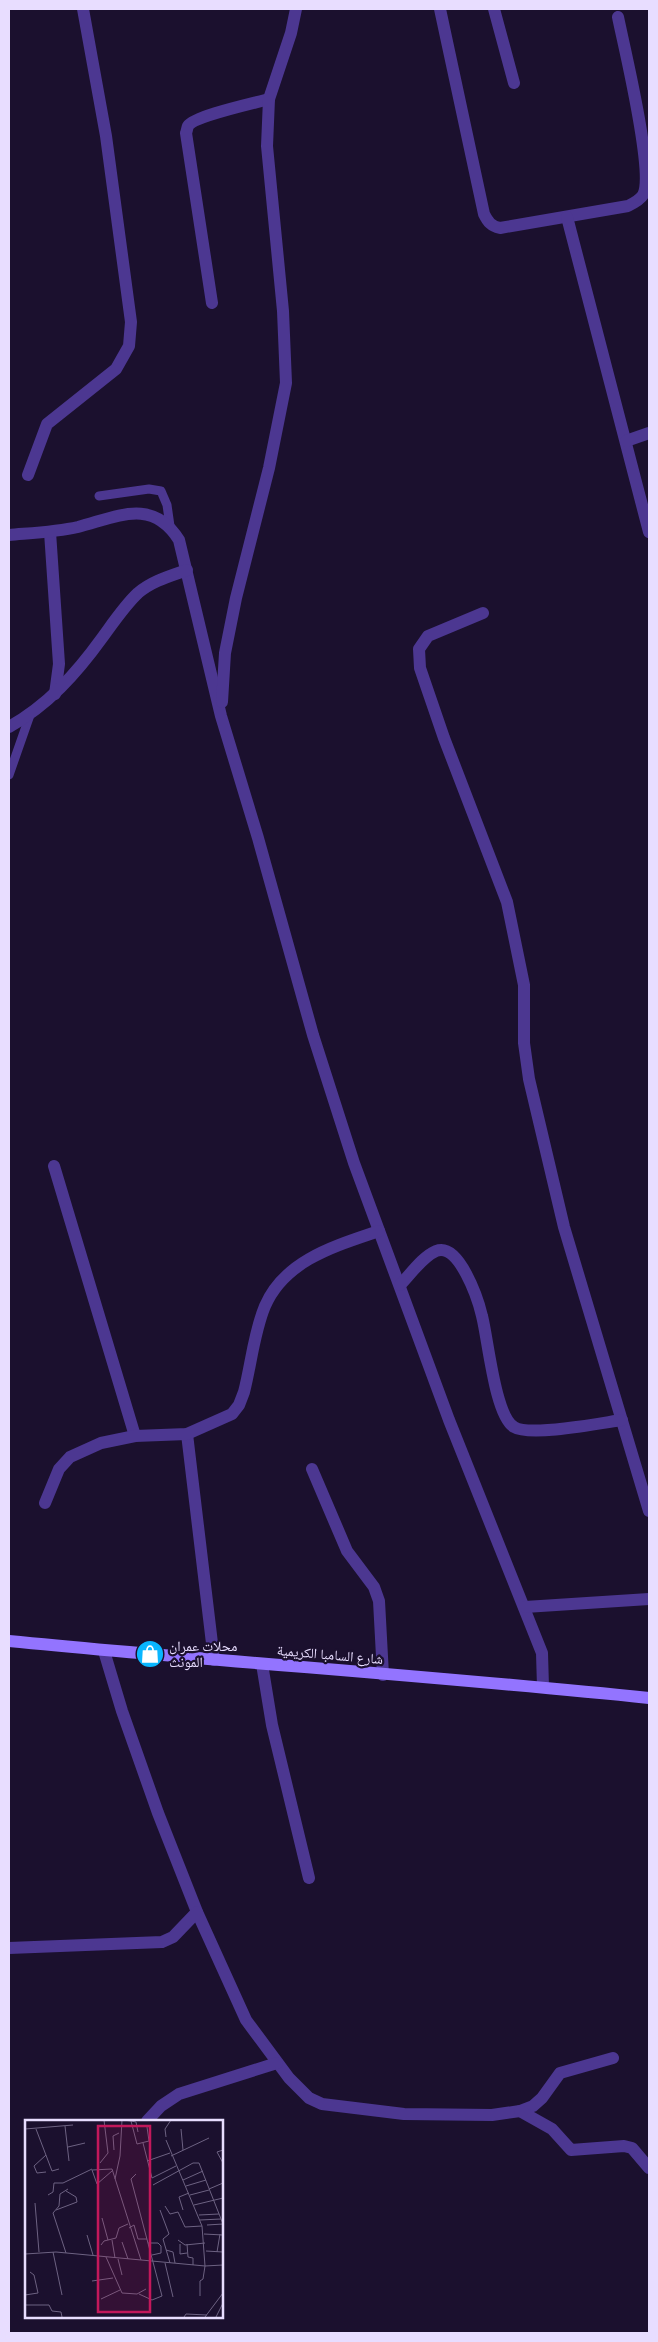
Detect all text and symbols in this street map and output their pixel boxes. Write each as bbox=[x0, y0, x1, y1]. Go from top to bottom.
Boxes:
place label: محلات عمران المونث bbox=[169, 1638, 237, 1671]
shop icon: محلات عمران المونث bbox=[135, 1639, 165, 1669]
street label: شارع السامبا الكريمية bbox=[276, 1642, 384, 1669]
inset map bbox=[25, 2120, 222, 2317]

